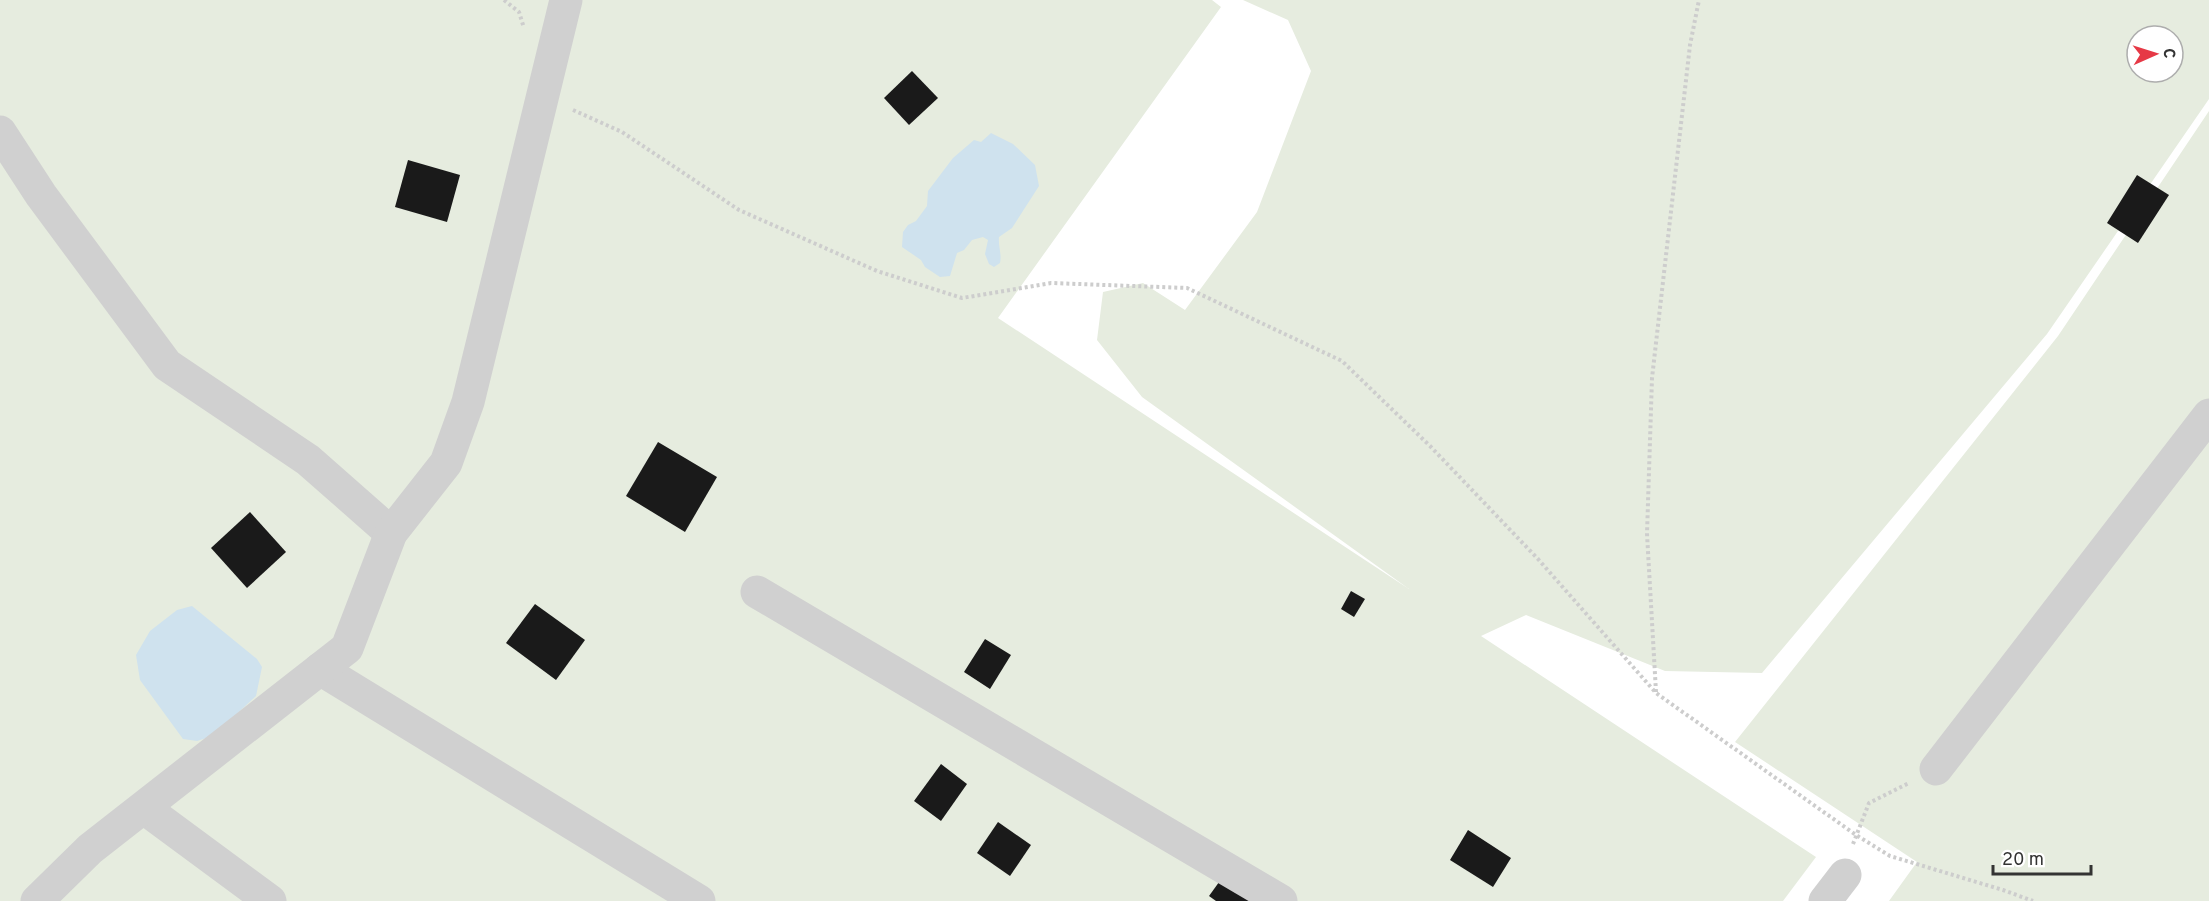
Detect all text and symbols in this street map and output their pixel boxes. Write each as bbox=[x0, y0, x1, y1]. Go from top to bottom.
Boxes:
north arrow bbox=[2125, 24, 2185, 84]
text: С bbox=[2158, 48, 2178, 59]
scale bar bbox=[1993, 838, 2090, 876]
text: 20 m bbox=[2002, 849, 2044, 872]

